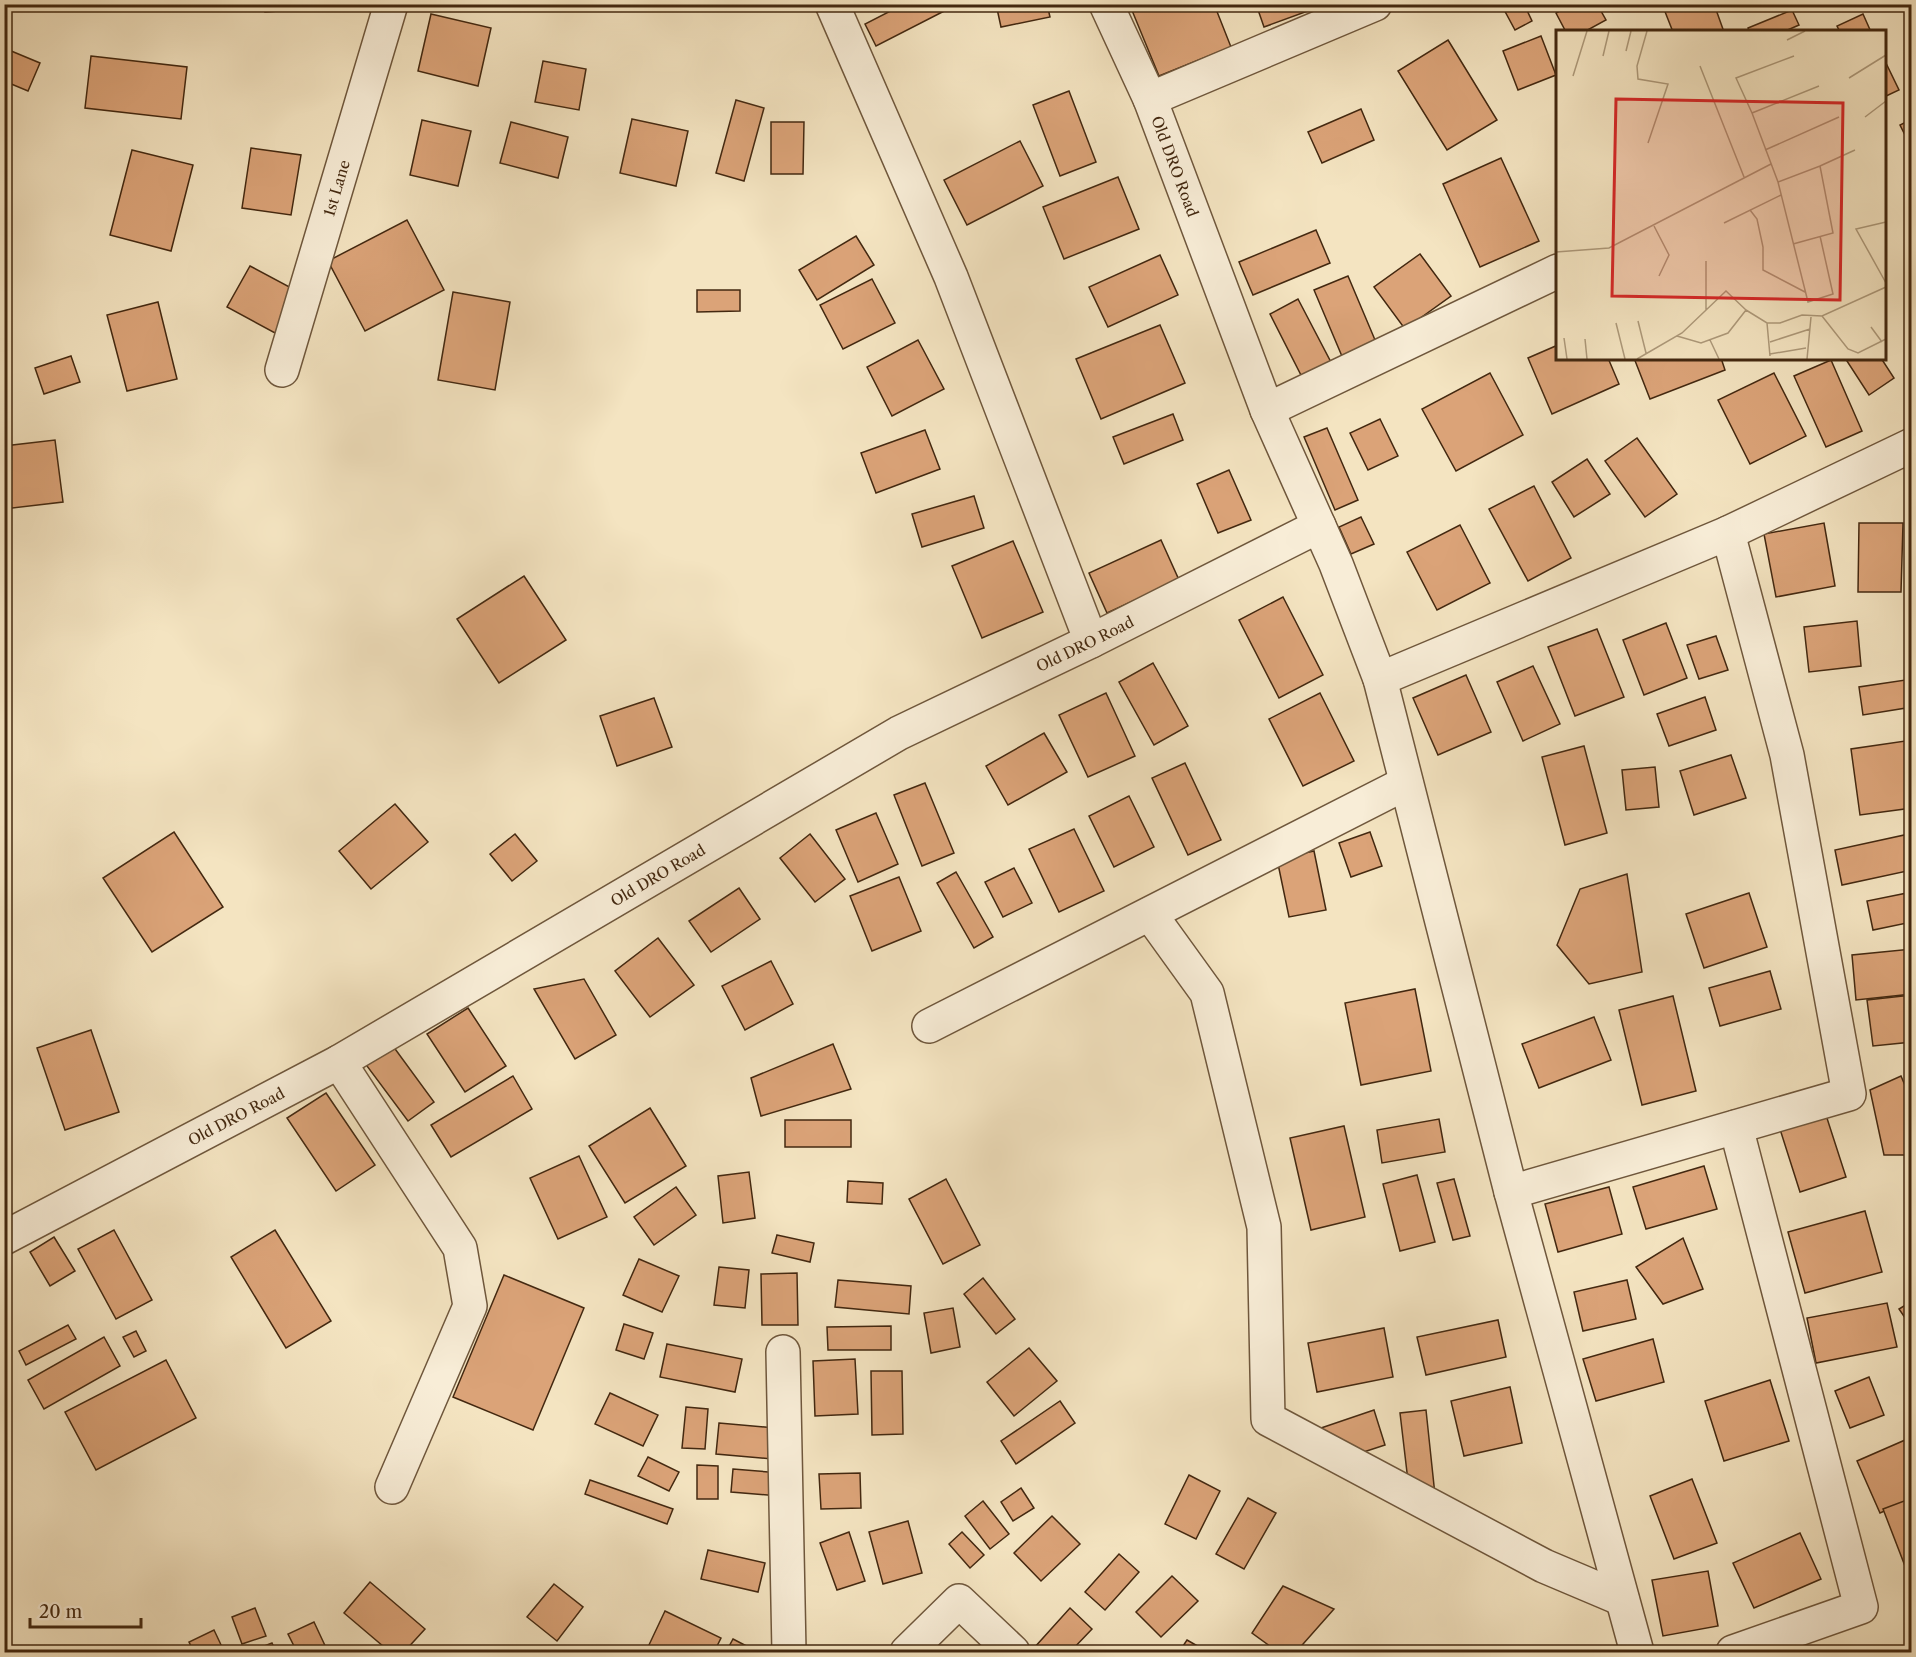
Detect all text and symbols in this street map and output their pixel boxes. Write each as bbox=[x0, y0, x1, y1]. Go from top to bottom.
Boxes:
inset map bbox=[1556, 30, 1886, 360]
street label: Old DRO Road bbox=[1148, 113, 1203, 219]
street label: 1st Lane bbox=[319, 158, 354, 218]
street label: Old DRO Road bbox=[1033, 612, 1137, 675]
street label: Old DRO Road bbox=[607, 840, 708, 910]
street label: Old DRO Road bbox=[184, 1083, 287, 1149]
scale bar bbox=[30, 1591, 141, 1629]
text: 20 m bbox=[39, 1601, 83, 1623]

